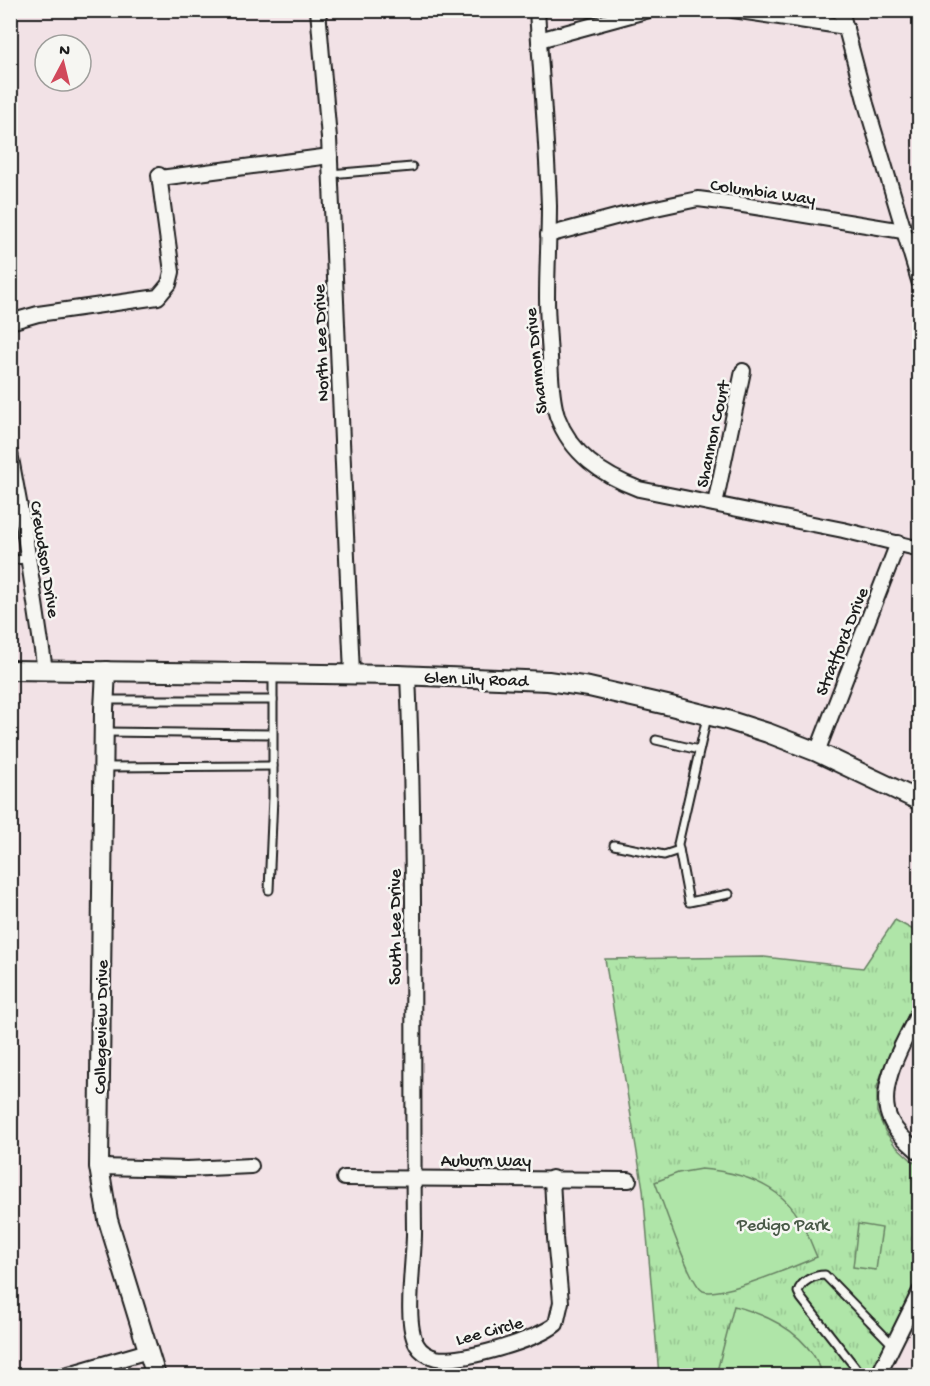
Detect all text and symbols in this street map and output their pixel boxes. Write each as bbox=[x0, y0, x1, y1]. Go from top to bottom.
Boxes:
north arrow bbox=[33, 33, 93, 93]
text: N bbox=[58, 42, 71, 62]
street label: Columbia Way bbox=[709, 176, 817, 211]
street label: North Lee Drive bbox=[310, 283, 335, 402]
street label: Shannon Drive bbox=[521, 306, 553, 415]
street label: Shannon Court bbox=[693, 378, 736, 490]
street label: Crewdson Drive bbox=[24, 500, 63, 620]
street label: Stratford Drive bbox=[812, 584, 875, 699]
street label: Glen Lily Road bbox=[423, 668, 530, 693]
street label: South Lee Drive bbox=[386, 868, 407, 985]
street label: Collegeview Drive bbox=[91, 959, 114, 1094]
street label: Auburn Way bbox=[441, 1152, 531, 1173]
park label: Pedigo Park bbox=[736, 1216, 831, 1237]
street label: Lee Circle bbox=[454, 1313, 526, 1351]

